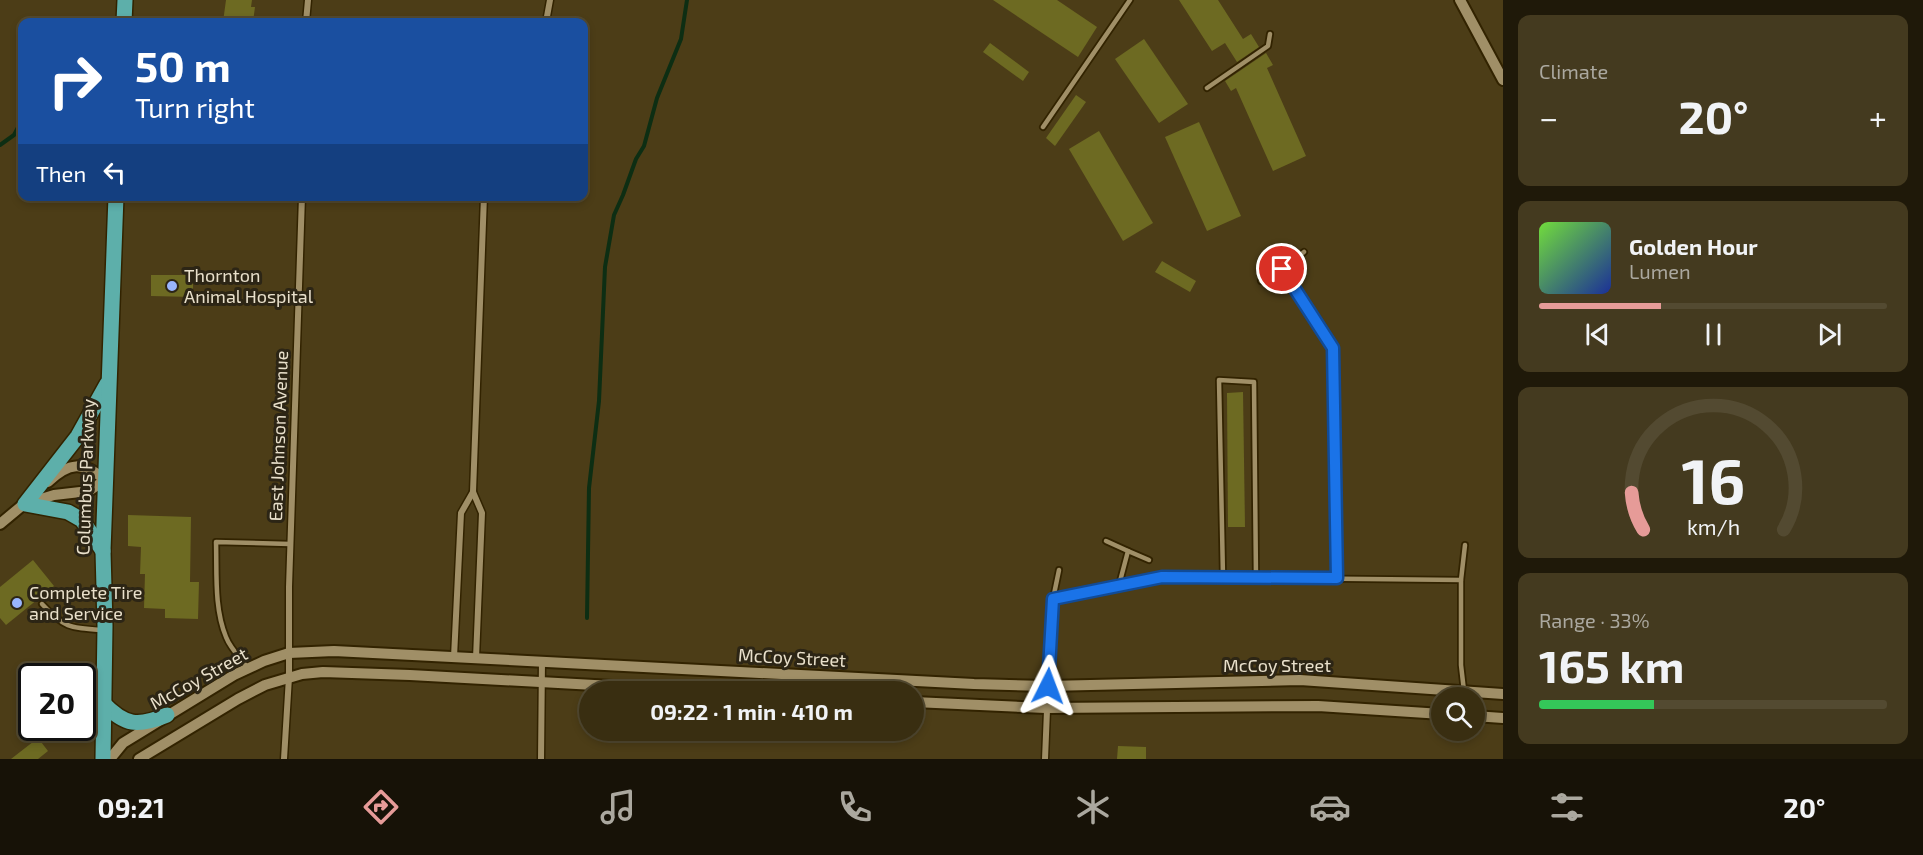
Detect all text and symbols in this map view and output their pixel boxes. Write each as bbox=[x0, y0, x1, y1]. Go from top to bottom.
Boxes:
text: 50 m bbox=[135, 40, 231, 90]
icon: right bbox=[36, 42, 114, 120]
text: Climate bbox=[1539, 59, 1608, 83]
text: 20° bbox=[1679, 89, 1749, 143]
text: Turn right bbox=[135, 91, 255, 123]
text: − bbox=[1539, 97, 1558, 137]
text: + bbox=[1869, 97, 1887, 137]
icon: left bbox=[98, 156, 131, 189]
text: Then bbox=[36, 160, 86, 186]
text: Golden Hour bbox=[1629, 233, 1758, 259]
pin bbox=[1256, 243, 1307, 294]
icon: arrive bbox=[1265, 252, 1298, 285]
text: Lumen bbox=[1629, 259, 1691, 283]
place label: Thornton Animal Hospital bbox=[184, 264, 314, 307]
marker: Thornton Animal Hospital bbox=[165, 279, 179, 293]
icon: previous bbox=[1581, 318, 1614, 351]
icon: pause bbox=[1697, 318, 1730, 351]
icon: next bbox=[1813, 318, 1846, 351]
street label: East Johnson Avenue bbox=[264, 350, 292, 522]
street label: Columbus Parkway bbox=[71, 398, 99, 556]
text: 16 bbox=[1681, 442, 1745, 517]
text: km/h bbox=[1686, 514, 1740, 539]
place label: Complete Tire and Service bbox=[29, 581, 142, 624]
marker: Complete Tire and Service bbox=[10, 596, 24, 610]
text: Range · 33% bbox=[1539, 608, 1650, 632]
text: 165 km bbox=[1539, 638, 1684, 692]
street label: McCoy Street bbox=[146, 642, 251, 714]
street label: McCoy Street bbox=[737, 643, 847, 671]
position arrow bbox=[1016, 654, 1080, 718]
street label: McCoy Street bbox=[1223, 654, 1331, 676]
speed limit sign: 20 bbox=[18, 663, 96, 741]
map controls bbox=[1431, 687, 1485, 741]
button: search bbox=[1431, 687, 1485, 741]
text: 09:22 · 1 min · 410 m bbox=[650, 698, 853, 724]
icon: directions bbox=[360, 786, 402, 828]
icon: music bbox=[597, 786, 639, 828]
icon: phone bbox=[834, 786, 876, 828]
icon: climate bbox=[1072, 786, 1114, 828]
icon: car bbox=[1309, 786, 1351, 828]
icon: filters bbox=[1546, 786, 1588, 828]
text: 09:21 bbox=[98, 791, 165, 823]
text: 20° bbox=[1783, 791, 1825, 823]

